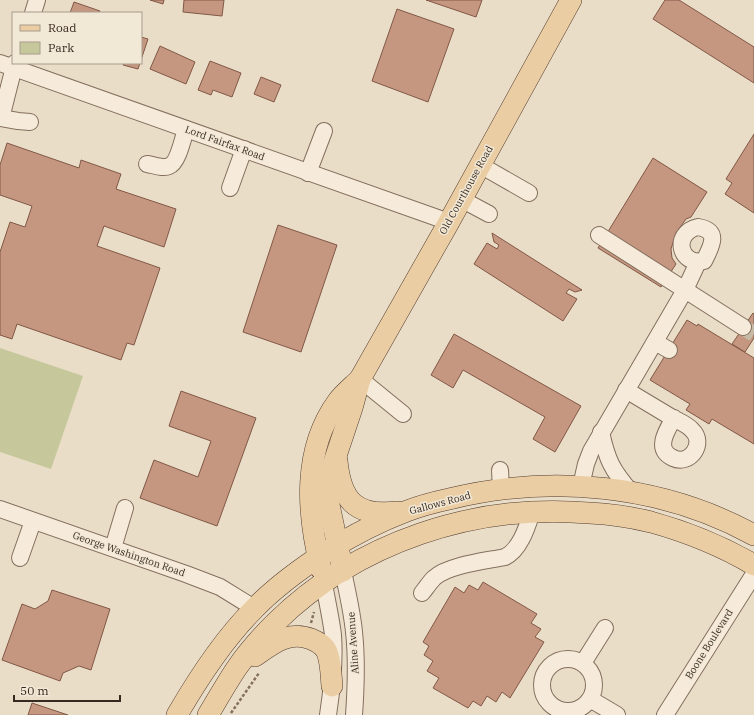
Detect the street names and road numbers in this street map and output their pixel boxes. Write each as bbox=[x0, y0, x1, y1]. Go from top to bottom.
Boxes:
street label: Lord Fairfax Road bbox=[183, 123, 267, 163]
street label: Old Courthouse Road bbox=[436, 143, 496, 237]
street label: Gallows Road bbox=[408, 489, 472, 517]
street label: George Washington Road bbox=[71, 529, 187, 579]
street label: Boone Boulevard bbox=[682, 607, 736, 681]
street label: Aline Avenue bbox=[344, 612, 362, 674]

